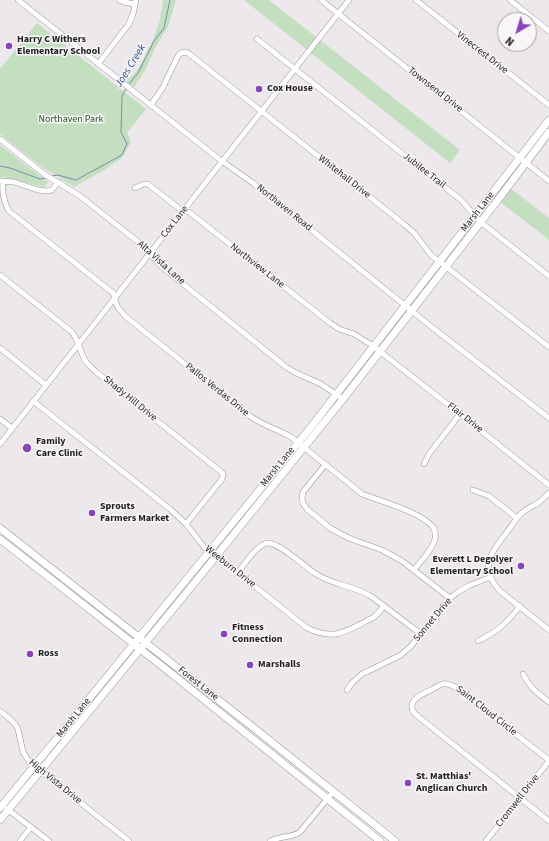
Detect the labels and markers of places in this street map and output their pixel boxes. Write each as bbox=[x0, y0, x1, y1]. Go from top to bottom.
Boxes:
place label: Harry C Withers Elementary School bbox=[17, 34, 100, 58]
marker: Harry C Withers Elementary School bbox=[4, 41, 14, 51]
place label: Cox House bbox=[267, 83, 313, 95]
marker: Cox House bbox=[254, 84, 264, 94]
place label: Family Care Clinic bbox=[36, 436, 83, 460]
marker: Family Care Clinic bbox=[21, 442, 33, 454]
place label: Sprouts Farmers Market bbox=[100, 501, 169, 524]
marker: Sprouts Farmers Market bbox=[87, 508, 97, 518]
place label: Everett L Degolyer Elementary School bbox=[430, 554, 513, 578]
marker: Everett L Degolyer Elementary School bbox=[516, 561, 526, 571]
place label: Fitness Connection bbox=[232, 622, 282, 646]
marker: Fitness Connection bbox=[219, 629, 229, 639]
place label: Ross bbox=[38, 648, 58, 660]
marker: Ross bbox=[25, 649, 35, 659]
place label: Marshalls bbox=[258, 659, 300, 671]
marker: Marshalls bbox=[245, 660, 255, 670]
place label: St. Matthias' Anglican Church bbox=[416, 771, 487, 794]
marker: St. Matthias' Anglican Church bbox=[403, 778, 413, 788]

